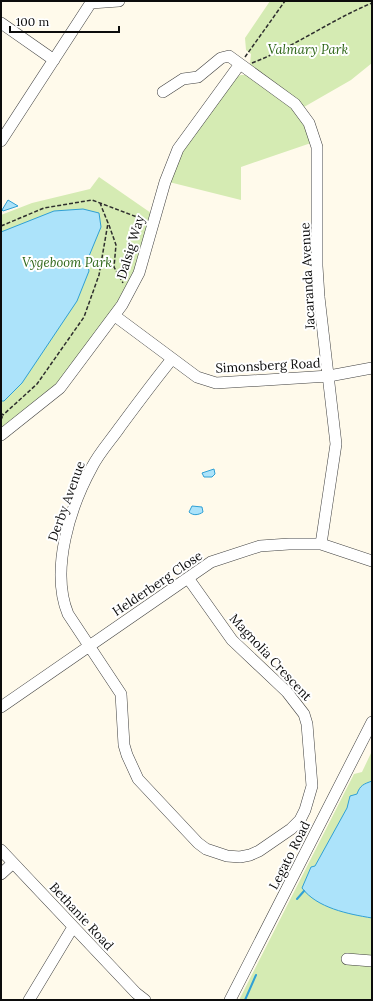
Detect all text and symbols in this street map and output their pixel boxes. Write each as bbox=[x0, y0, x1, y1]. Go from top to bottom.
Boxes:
scale bar bbox=[10, 8, 119, 34]
text: 100 m bbox=[16, 14, 49, 29]
park label: Valmary Park bbox=[268, 41, 348, 58]
street label: Dalsig Way bbox=[113, 213, 148, 281]
street label: Jacaranda Avenue bbox=[296, 222, 319, 331]
park label: Vygeboom Park bbox=[22, 254, 112, 271]
street label: Simonsberg Road bbox=[215, 354, 321, 377]
street label: Derby Avenue bbox=[44, 459, 89, 544]
street label: Helderberg Close bbox=[109, 547, 206, 620]
street label: Magnolia Crescent bbox=[226, 610, 315, 704]
street label: Legato Road bbox=[265, 818, 314, 892]
street label: Bethanie Road bbox=[46, 879, 118, 954]

